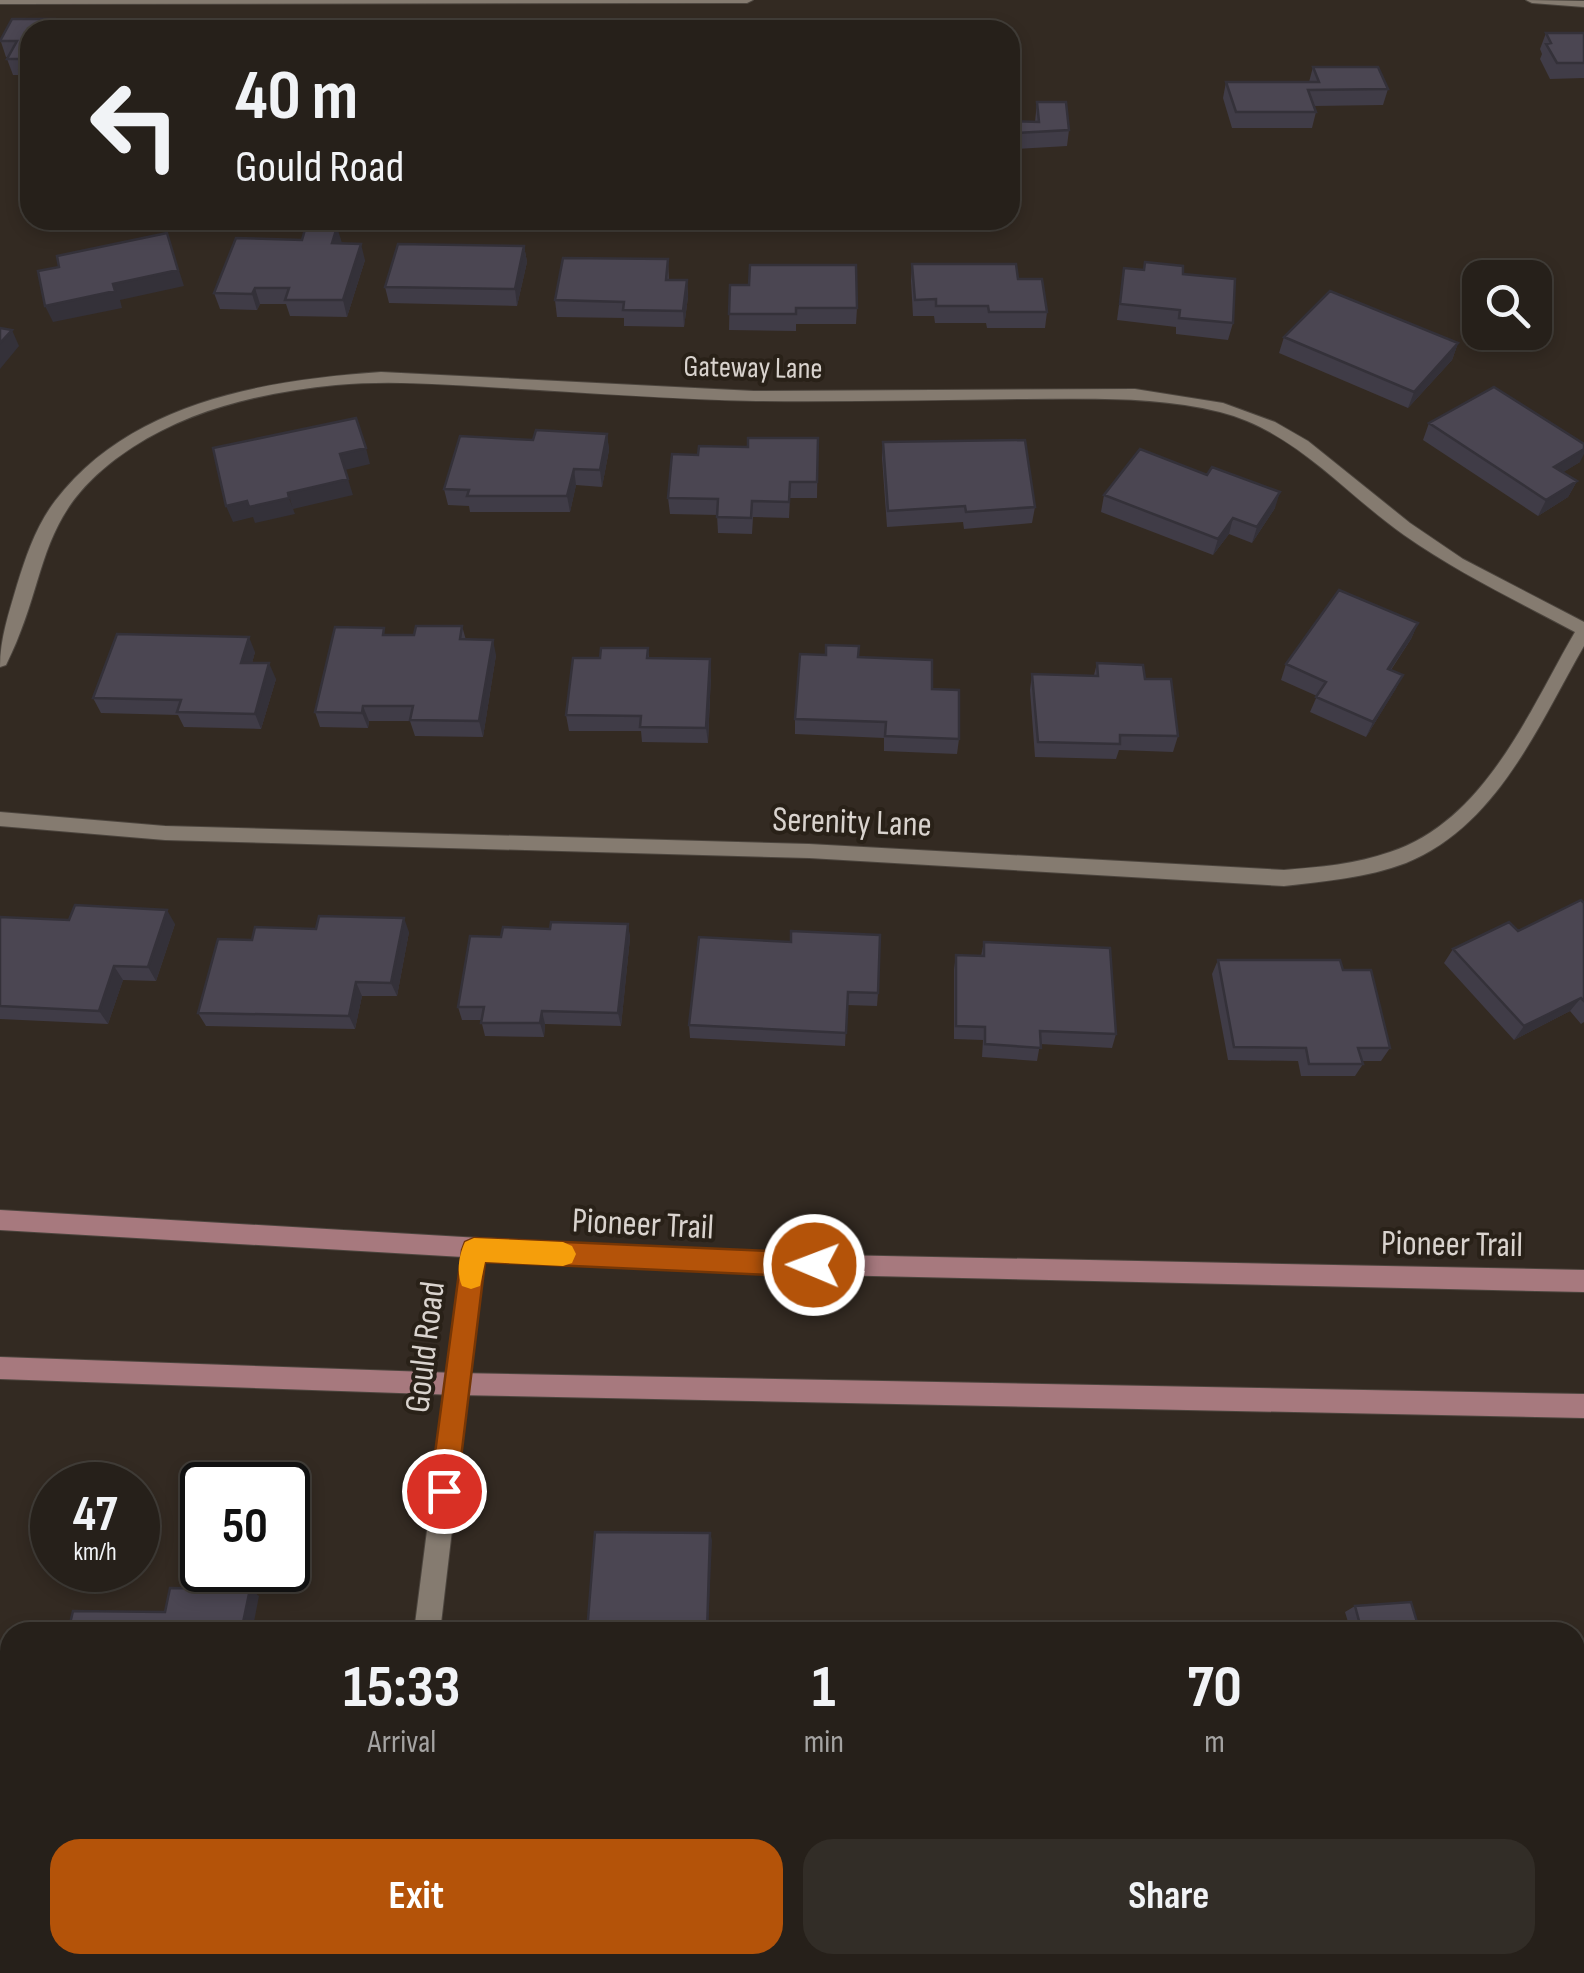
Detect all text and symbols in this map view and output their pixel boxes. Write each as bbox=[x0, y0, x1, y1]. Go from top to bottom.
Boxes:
text: 40 m bbox=[235, 55, 358, 139]
icon: left bbox=[70, 60, 200, 190]
text: Gould Road bbox=[235, 140, 404, 195]
map controls bbox=[1462, 260, 1552, 350]
button: search bbox=[1462, 260, 1552, 350]
street label: Gateway Lane bbox=[683, 349, 823, 387]
street label: Serenity Lane bbox=[772, 798, 932, 847]
street label: Pioneer Trail bbox=[571, 1199, 715, 1250]
position arrow bbox=[762, 1213, 866, 1317]
street label: Pioneer Trail bbox=[1381, 1222, 1523, 1267]
street label: Gould Road bbox=[396, 1279, 455, 1415]
pin bbox=[402, 1449, 487, 1534]
speed limit sign: 50 bbox=[180, 1462, 310, 1592]
icon: arrive bbox=[417, 1464, 472, 1519]
text: 47 bbox=[73, 1485, 117, 1545]
text: km/h bbox=[73, 1537, 117, 1568]
text: 15:33 bbox=[343, 1652, 460, 1724]
text: 1 bbox=[812, 1652, 836, 1724]
text: 70 bbox=[1187, 1652, 1242, 1724]
text: Arrival bbox=[367, 1723, 436, 1762]
text: min bbox=[804, 1723, 844, 1762]
text: m bbox=[1204, 1723, 1225, 1762]
button: Exit bbox=[50, 1839, 783, 1954]
button: Share bbox=[803, 1839, 1535, 1954]

